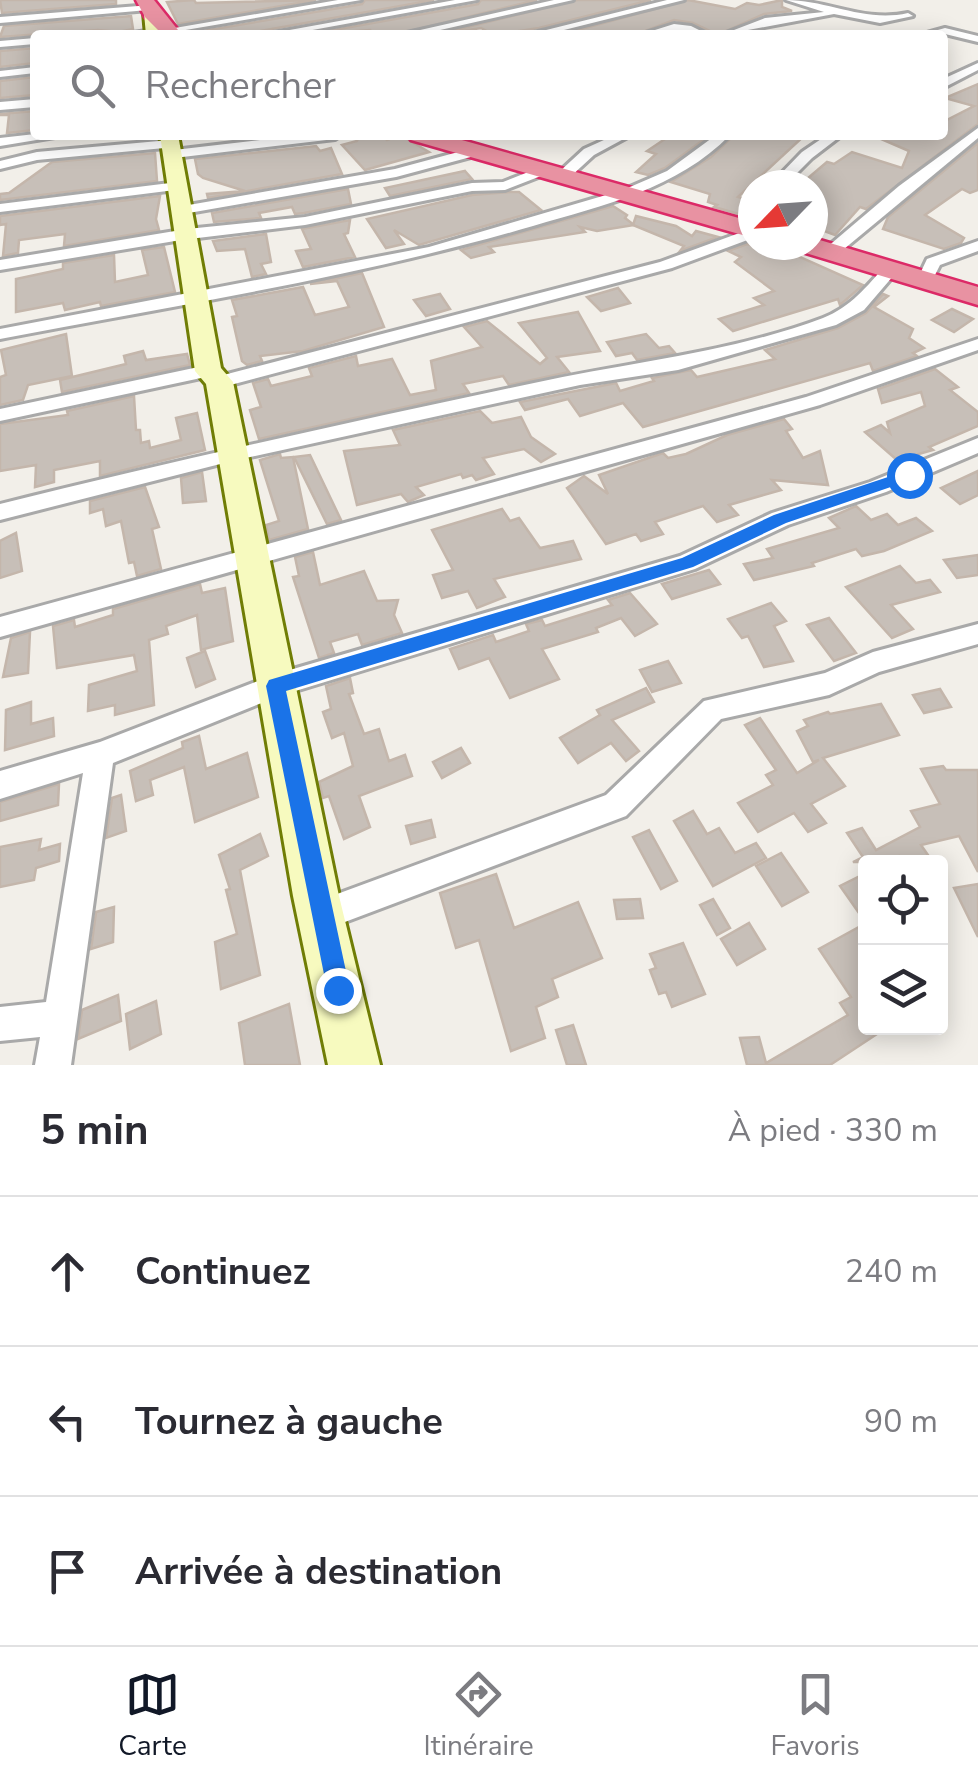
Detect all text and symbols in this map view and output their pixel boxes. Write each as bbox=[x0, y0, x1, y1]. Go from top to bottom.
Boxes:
search box bbox=[30, 30, 948, 140]
icon: search bbox=[65, 58, 120, 113]
text: Rechercher bbox=[145, 60, 336, 111]
north arrow bbox=[738, 170, 828, 260]
route start bbox=[887, 453, 933, 499]
map controls bbox=[858, 855, 948, 1035]
button: locate bbox=[858, 855, 948, 945]
button: layers bbox=[858, 945, 948, 1035]
route end bbox=[316, 968, 362, 1014]
text: 5 min bbox=[40, 1102, 149, 1159]
text: À pied · 330 m bbox=[728, 1109, 938, 1152]
icon: ahead bbox=[40, 1244, 95, 1299]
text: Continuez bbox=[135, 1246, 310, 1297]
text: 240 m bbox=[845, 1250, 938, 1293]
icon: left bbox=[40, 1394, 95, 1449]
text: Tournez à gauche bbox=[135, 1396, 443, 1447]
text: 90 m bbox=[864, 1400, 938, 1443]
icon: arrive bbox=[40, 1544, 95, 1599]
text: Arrivée à destination bbox=[135, 1546, 502, 1597]
tab: Carte bbox=[118, 1667, 187, 1765]
tab: Itinéraire bbox=[424, 1667, 534, 1765]
tab: Favoris bbox=[770, 1667, 860, 1765]

